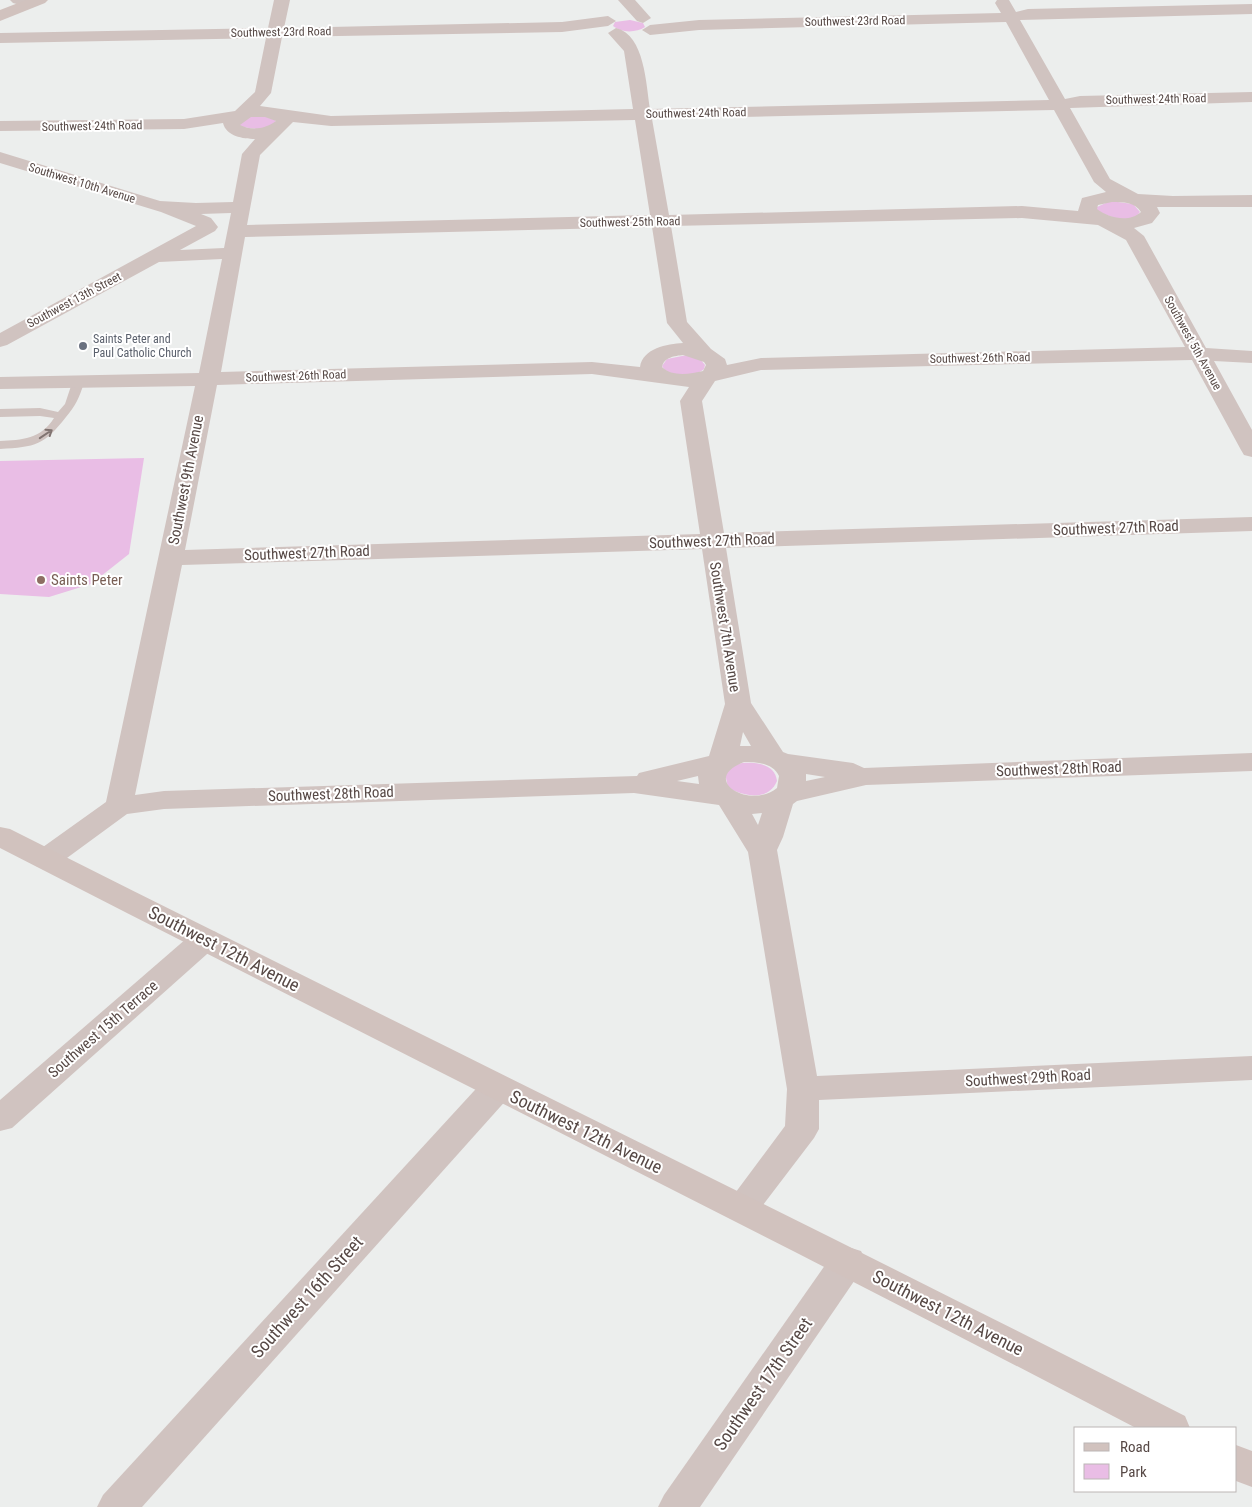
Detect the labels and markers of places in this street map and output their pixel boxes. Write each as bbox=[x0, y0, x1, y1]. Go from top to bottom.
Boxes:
place label: Saints Peter and Paul Catholic Church bbox=[93, 332, 192, 360]
marker: Saints Peter and Paul Catholic Church bbox=[77, 340, 89, 352]
place label: Saints Peter bbox=[51, 571, 123, 589]
marker: Saints Peter bbox=[35, 574, 47, 586]

